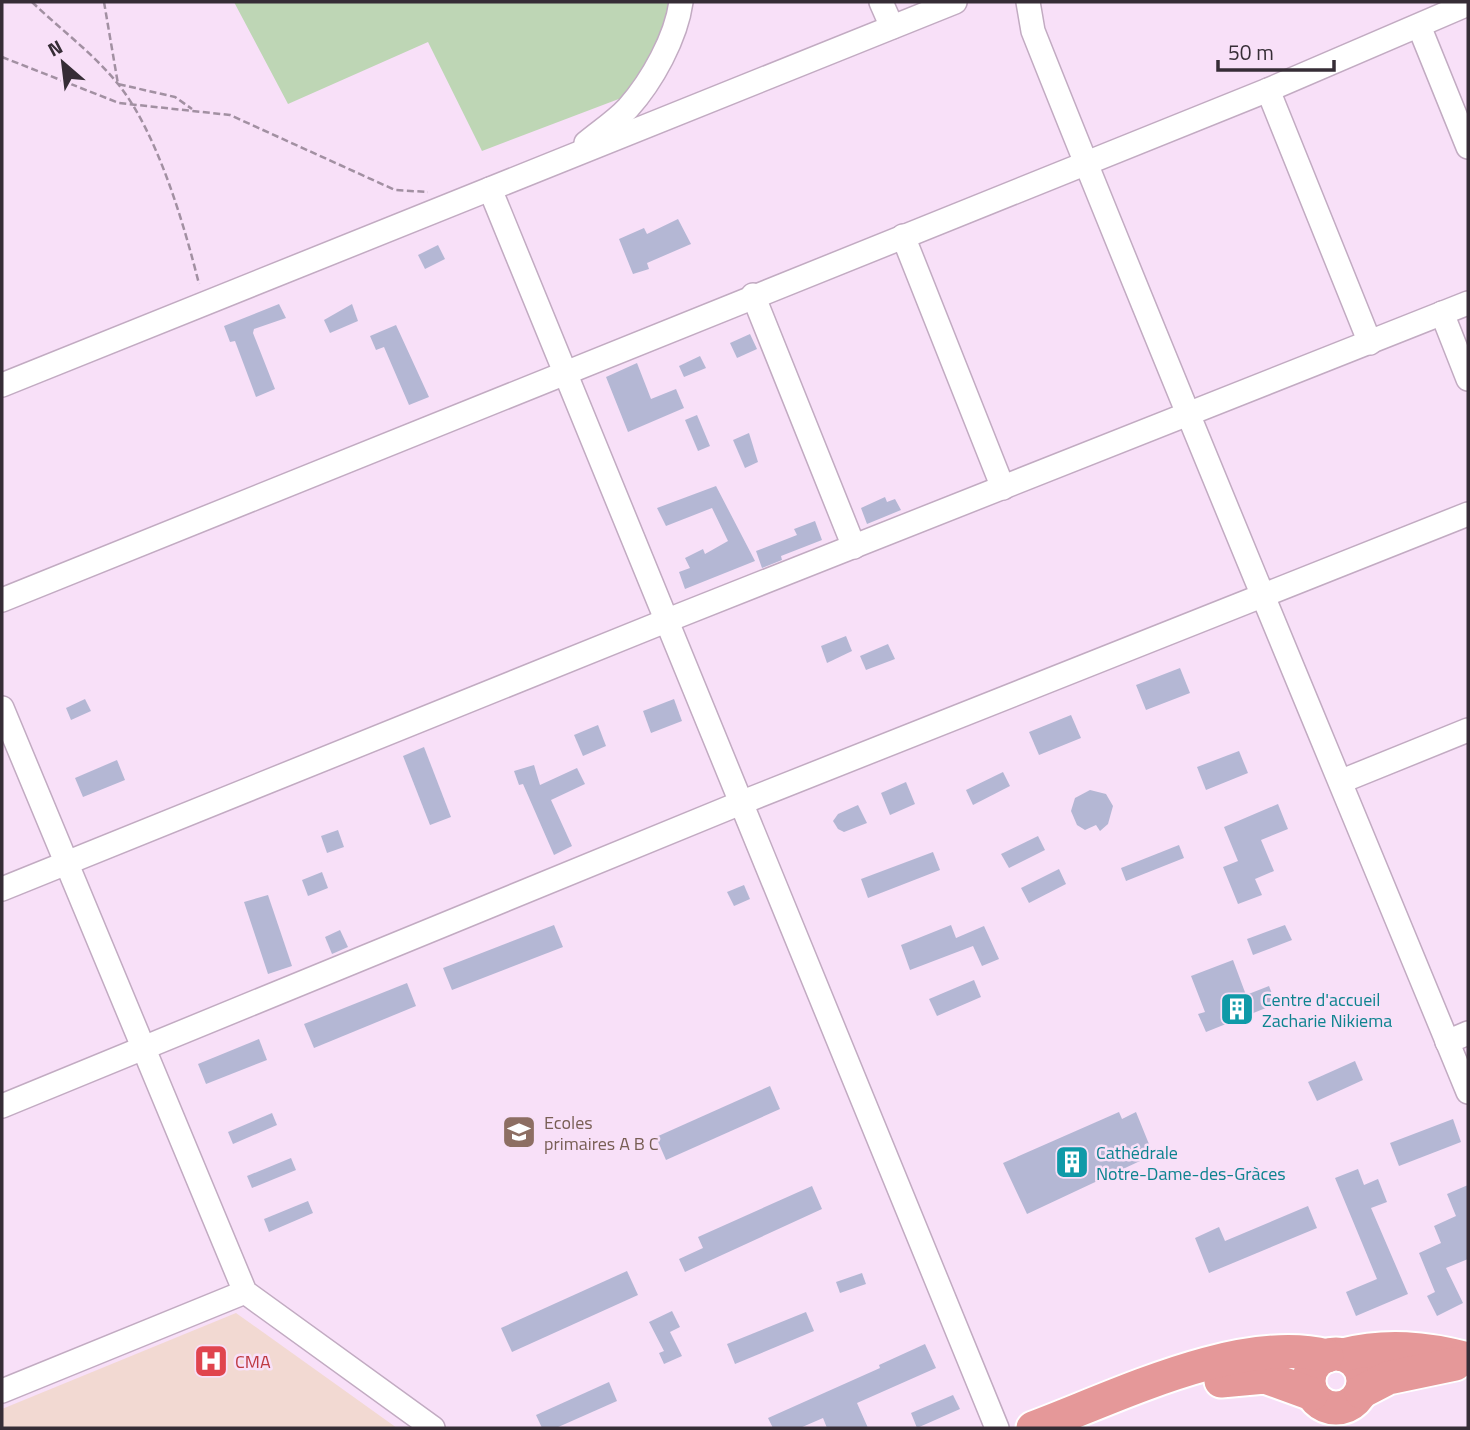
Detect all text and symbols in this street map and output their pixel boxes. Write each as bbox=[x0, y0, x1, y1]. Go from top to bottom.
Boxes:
north arrow bbox=[28, 28, 98, 98]
scale bar bbox=[1218, 28, 1334, 72]
text: N bbox=[42, 32, 67, 63]
text: 50 m bbox=[1228, 36, 1274, 68]
place label: Centre d'accueil Zacharie Nikiema bbox=[1262, 986, 1392, 1034]
building icon: Centre d'accueil Zacharie Nikiema bbox=[1218, 990, 1256, 1028]
place label: Ecoles primaires A B C bbox=[544, 1109, 659, 1157]
school or university icon: Ecoles primaires A B C bbox=[500, 1113, 538, 1151]
place label: Cathédrale Notre-Dame-des-Gràces bbox=[1096, 1139, 1286, 1187]
building icon: Cathédrale Notre-Dame-des-Gràces bbox=[1053, 1143, 1091, 1181]
hospital icon: CMA bbox=[192, 1342, 230, 1380]
place label: CMA bbox=[235, 1348, 271, 1375]

